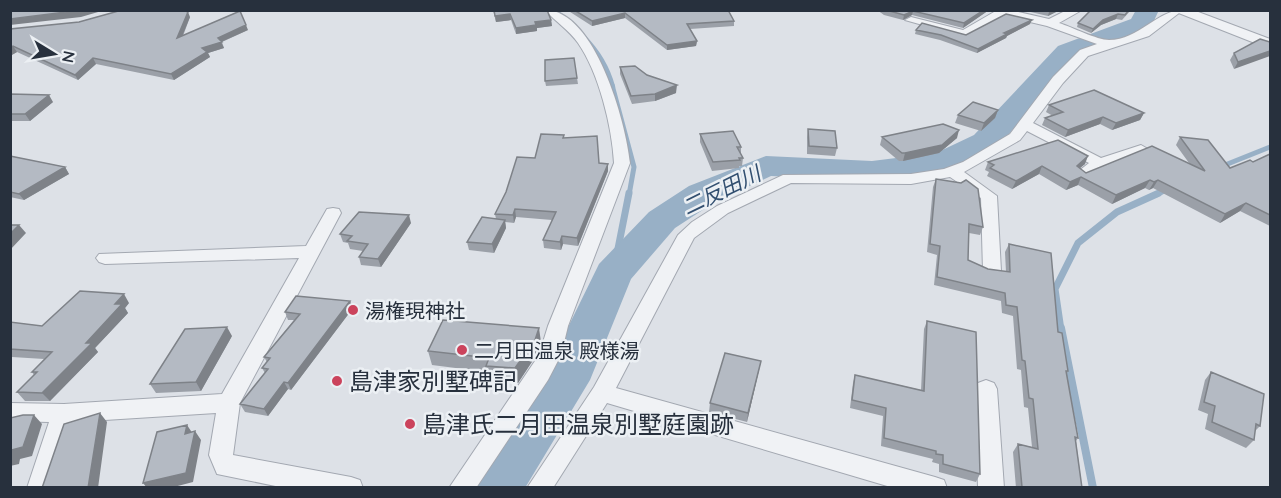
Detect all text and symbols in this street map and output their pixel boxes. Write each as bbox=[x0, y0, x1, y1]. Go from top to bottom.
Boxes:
north arrow bbox=[24, 24, 84, 84]
text: N bbox=[58, 49, 80, 65]
water label: 二反田川 bbox=[678, 159, 766, 220]
place label: 湯権現神社 bbox=[365, 298, 465, 323]
marker: 湯権現神社 bbox=[346, 303, 360, 317]
place label: 二月田温泉 殿様湯 bbox=[474, 338, 639, 363]
marker: 二月田温泉 殿様湯 bbox=[455, 343, 469, 357]
place label: 島津家別墅碑記 bbox=[349, 366, 517, 396]
marker: 島津家別墅碑記 bbox=[330, 374, 344, 388]
place label: 島津氏二月田温泉別墅庭園跡 bbox=[422, 409, 734, 439]
marker: 島津氏二月田温泉別墅庭園跡 bbox=[403, 417, 417, 431]

